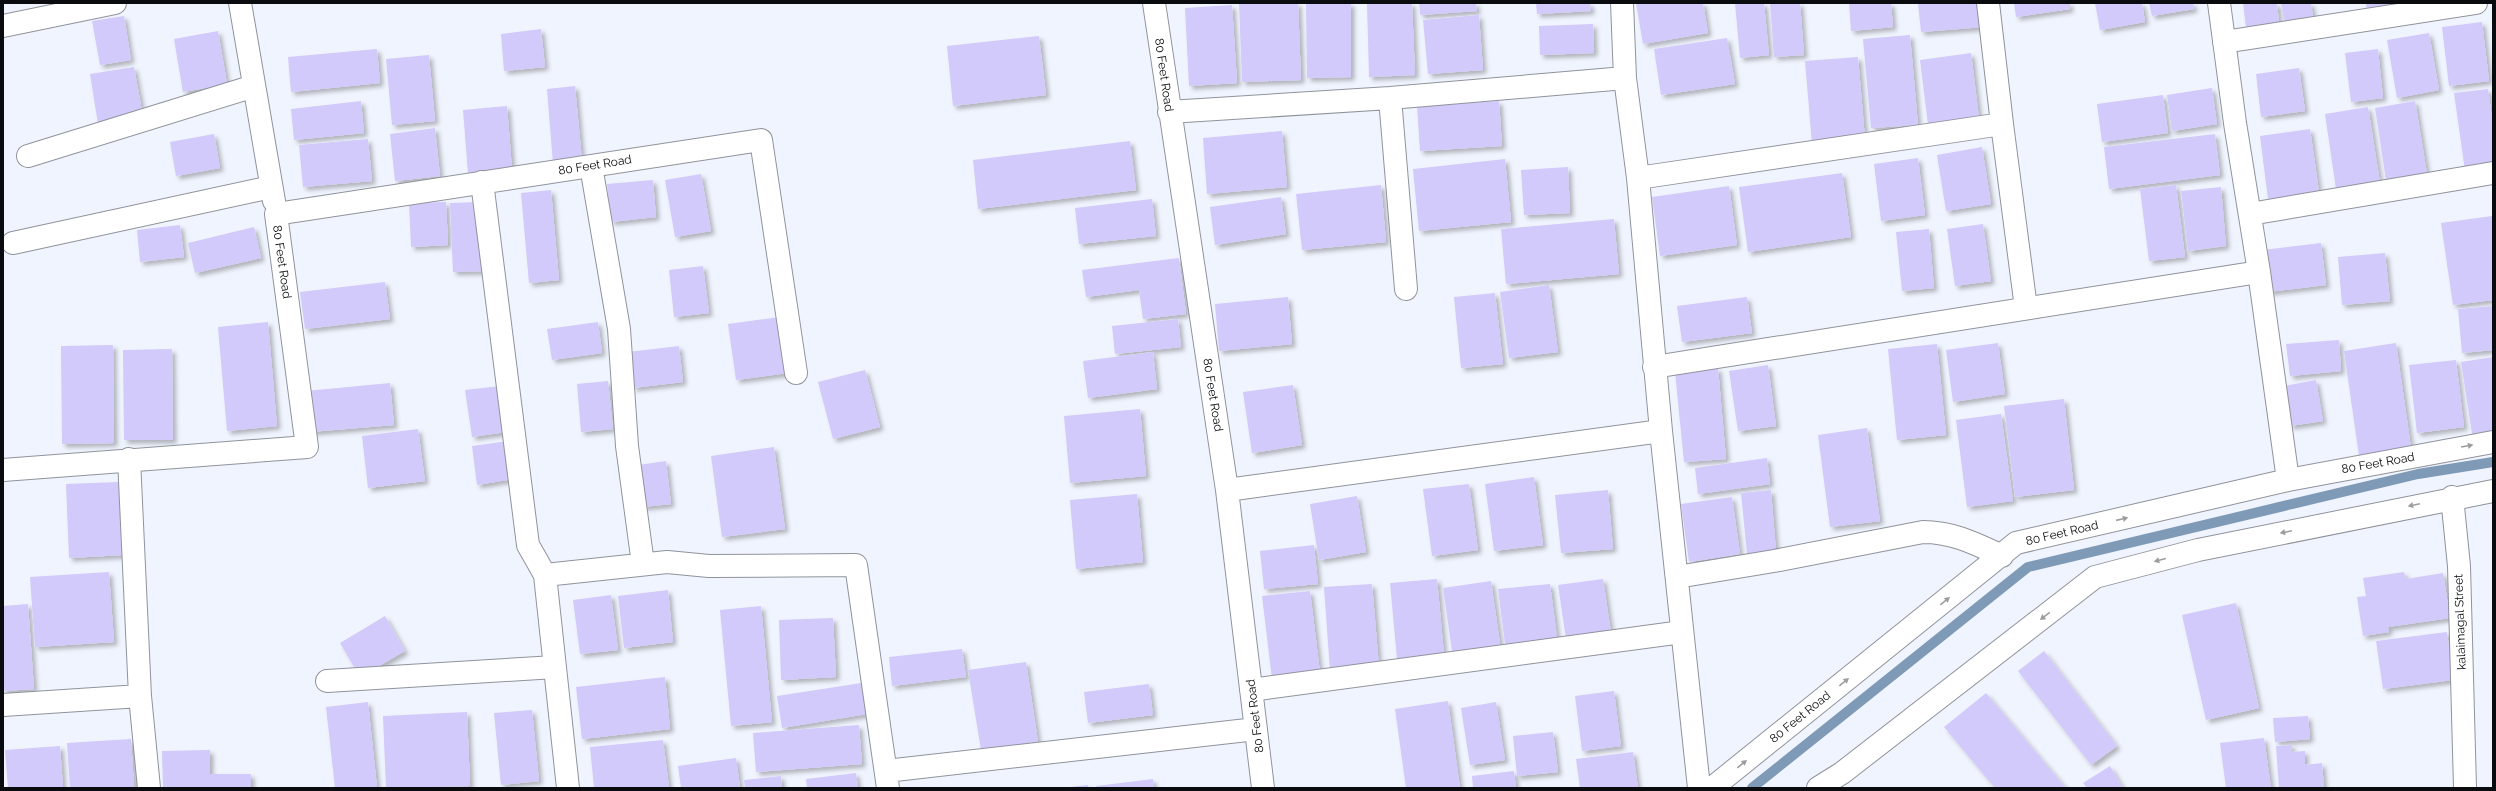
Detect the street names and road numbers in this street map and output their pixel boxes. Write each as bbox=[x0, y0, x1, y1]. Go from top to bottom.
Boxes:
street label: 80 Feet Road bbox=[1152, 37, 1176, 113]
street label: 80 Feet Road bbox=[557, 152, 633, 178]
street label: 80 Feet Road bbox=[270, 224, 294, 300]
street label: 80 Feet Road bbox=[1200, 357, 1226, 433]
street label: 80 Feet Road bbox=[2340, 450, 2416, 476]
street label: 80 Feet Road bbox=[2024, 518, 2100, 548]
street label: kalaimagal Street bbox=[2451, 574, 2469, 670]
street label: 80 Feet Road bbox=[1244, 678, 1266, 754]
street label: 80 Feet Road bbox=[1767, 688, 1833, 746]

